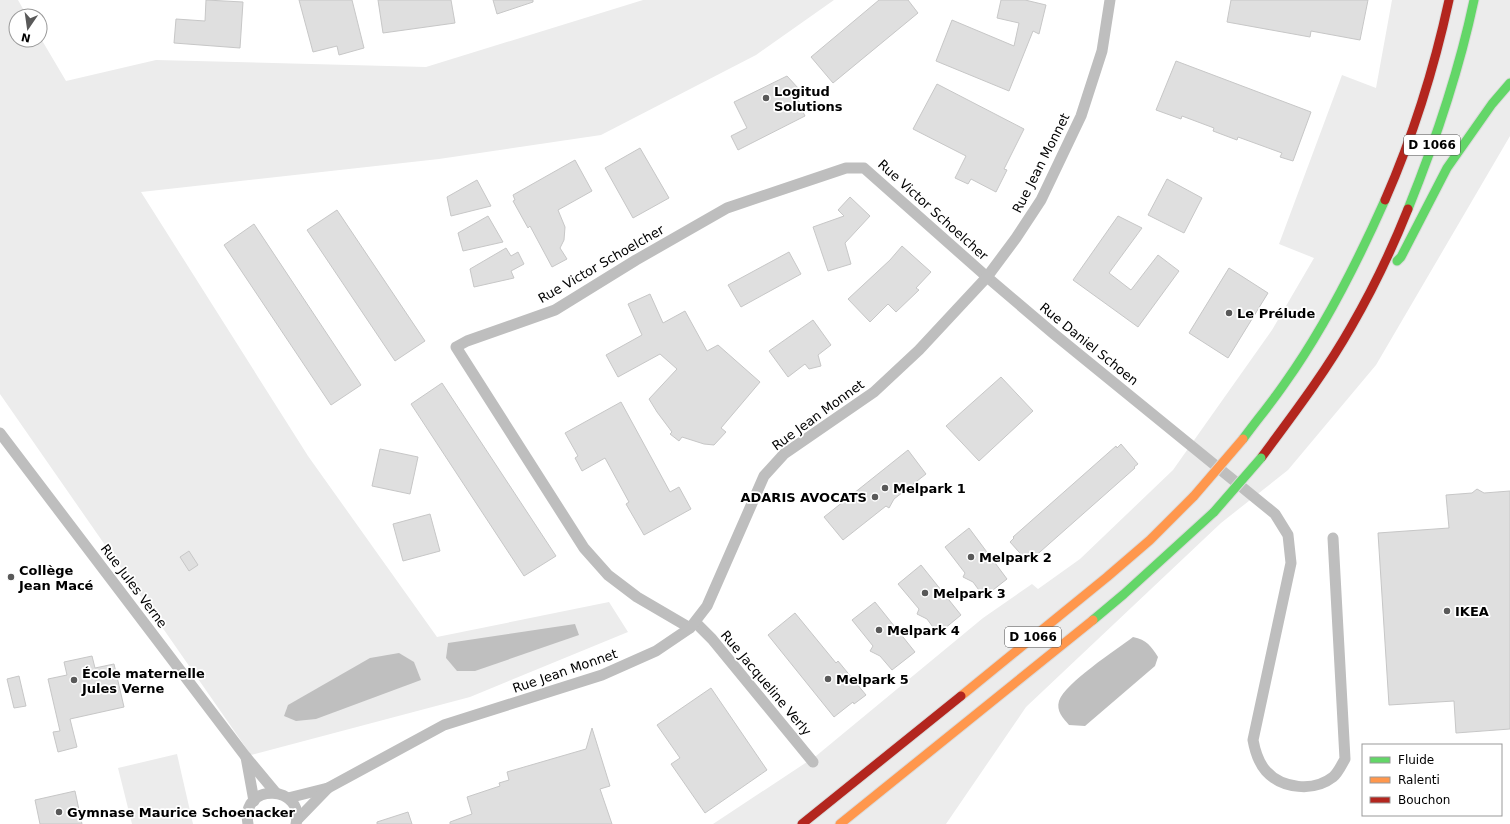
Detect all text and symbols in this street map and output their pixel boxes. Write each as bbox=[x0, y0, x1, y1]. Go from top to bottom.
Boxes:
north arrow bbox=[8, 8, 48, 48]
text: N bbox=[20, 30, 32, 45]
place label: Logitud Solutions bbox=[774, 84, 843, 114]
marker: Logitud Solutions bbox=[761, 93, 771, 103]
street label: Rue Jean Monnet bbox=[1009, 111, 1073, 215]
road number: D 1066 bbox=[1404, 135, 1460, 155]
street label: Rue Victor Schoelcher bbox=[875, 157, 992, 264]
street label: Rue Victor Schoelcher bbox=[535, 222, 667, 306]
street label: Rue Daniel Schoen bbox=[1037, 300, 1141, 388]
place label: Le Prélude bbox=[1237, 306, 1315, 321]
marker: Le Prélude bbox=[1224, 308, 1234, 318]
street label: Rue Jean Monnet bbox=[769, 377, 867, 453]
place label: Melpark 1 bbox=[893, 481, 966, 496]
marker: Melpark 1 bbox=[880, 483, 890, 493]
place label: ADARIS AVOCATS bbox=[740, 490, 867, 505]
marker: ADARIS AVOCATS bbox=[870, 492, 880, 502]
street label: Rue Jules Verne bbox=[98, 541, 170, 631]
place label: Melpark 2 bbox=[979, 550, 1052, 565]
marker: Melpark 2 bbox=[966, 552, 976, 562]
place label: Collège Jean Macé bbox=[18, 563, 94, 593]
marker: Collège Jean Macé bbox=[6, 572, 16, 582]
place label: Melpark 3 bbox=[933, 586, 1006, 601]
marker: Melpark 3 bbox=[920, 588, 930, 598]
place label: IKEA bbox=[1455, 604, 1489, 619]
marker: IKEA bbox=[1442, 606, 1452, 616]
place label: Melpark 4 bbox=[887, 623, 960, 638]
marker: Melpark 4 bbox=[874, 625, 884, 635]
street label: Rue Jacqueline Verly bbox=[718, 627, 814, 739]
road number: D 1066 bbox=[1005, 627, 1061, 647]
street label: Rue Jean Monnet bbox=[511, 646, 619, 696]
place label: École maternelle Jules Verne bbox=[81, 666, 205, 696]
place label: Melpark 5 bbox=[836, 672, 909, 687]
marker: Melpark 5 bbox=[823, 674, 833, 684]
marker: École maternelle Jules Verne bbox=[69, 675, 79, 685]
legend bbox=[1362, 744, 1502, 816]
text: Fluide bbox=[1398, 753, 1434, 767]
text: Ralenti bbox=[1398, 773, 1440, 787]
text: Bouchon bbox=[1398, 793, 1450, 807]
place label: Gymnase Maurice Schoenacker bbox=[67, 805, 296, 820]
marker: Gymnase Maurice Schoenacker bbox=[54, 807, 64, 817]

